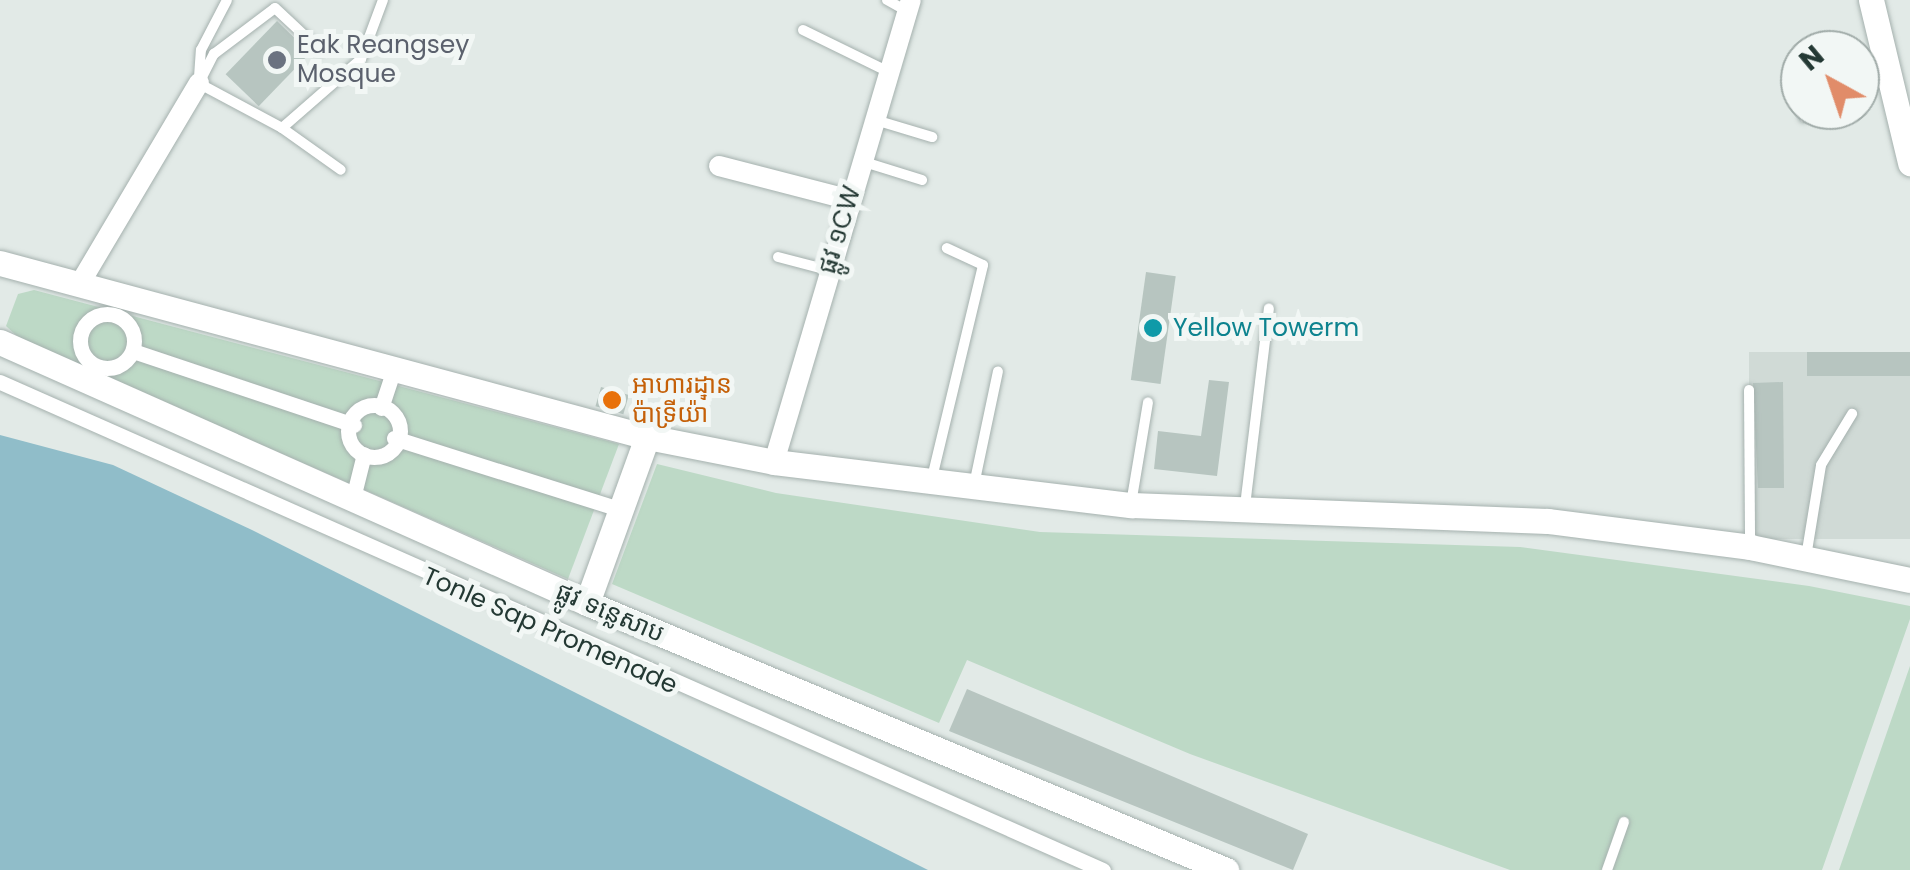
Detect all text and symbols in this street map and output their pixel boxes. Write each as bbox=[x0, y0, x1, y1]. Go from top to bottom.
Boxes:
north arrow bbox=[1780, 30, 1880, 130]
place label: Eak Reangsey Mosque bbox=[297, 31, 469, 90]
text: N bbox=[1791, 36, 1832, 80]
marker: Eak Reangsey Mosque bbox=[266, 49, 288, 71]
street label: ផ្លូវ ១CW bbox=[812, 182, 868, 278]
place label: Yellow Towerm bbox=[1173, 313, 1359, 343]
marker: Yellow Towerm bbox=[1142, 317, 1164, 339]
place label: អាហារដ្ឋាន ប៉ាទ្រីយ៉ា bbox=[632, 371, 732, 430]
marker: អាហារដ្ឋាន ប៉ាទ្រីយ៉ា bbox=[601, 389, 623, 411]
street label: Tonle Sap Promenade bbox=[418, 561, 682, 701]
street label: ផ្លូវ ទន្លេសាប bbox=[551, 577, 669, 649]

